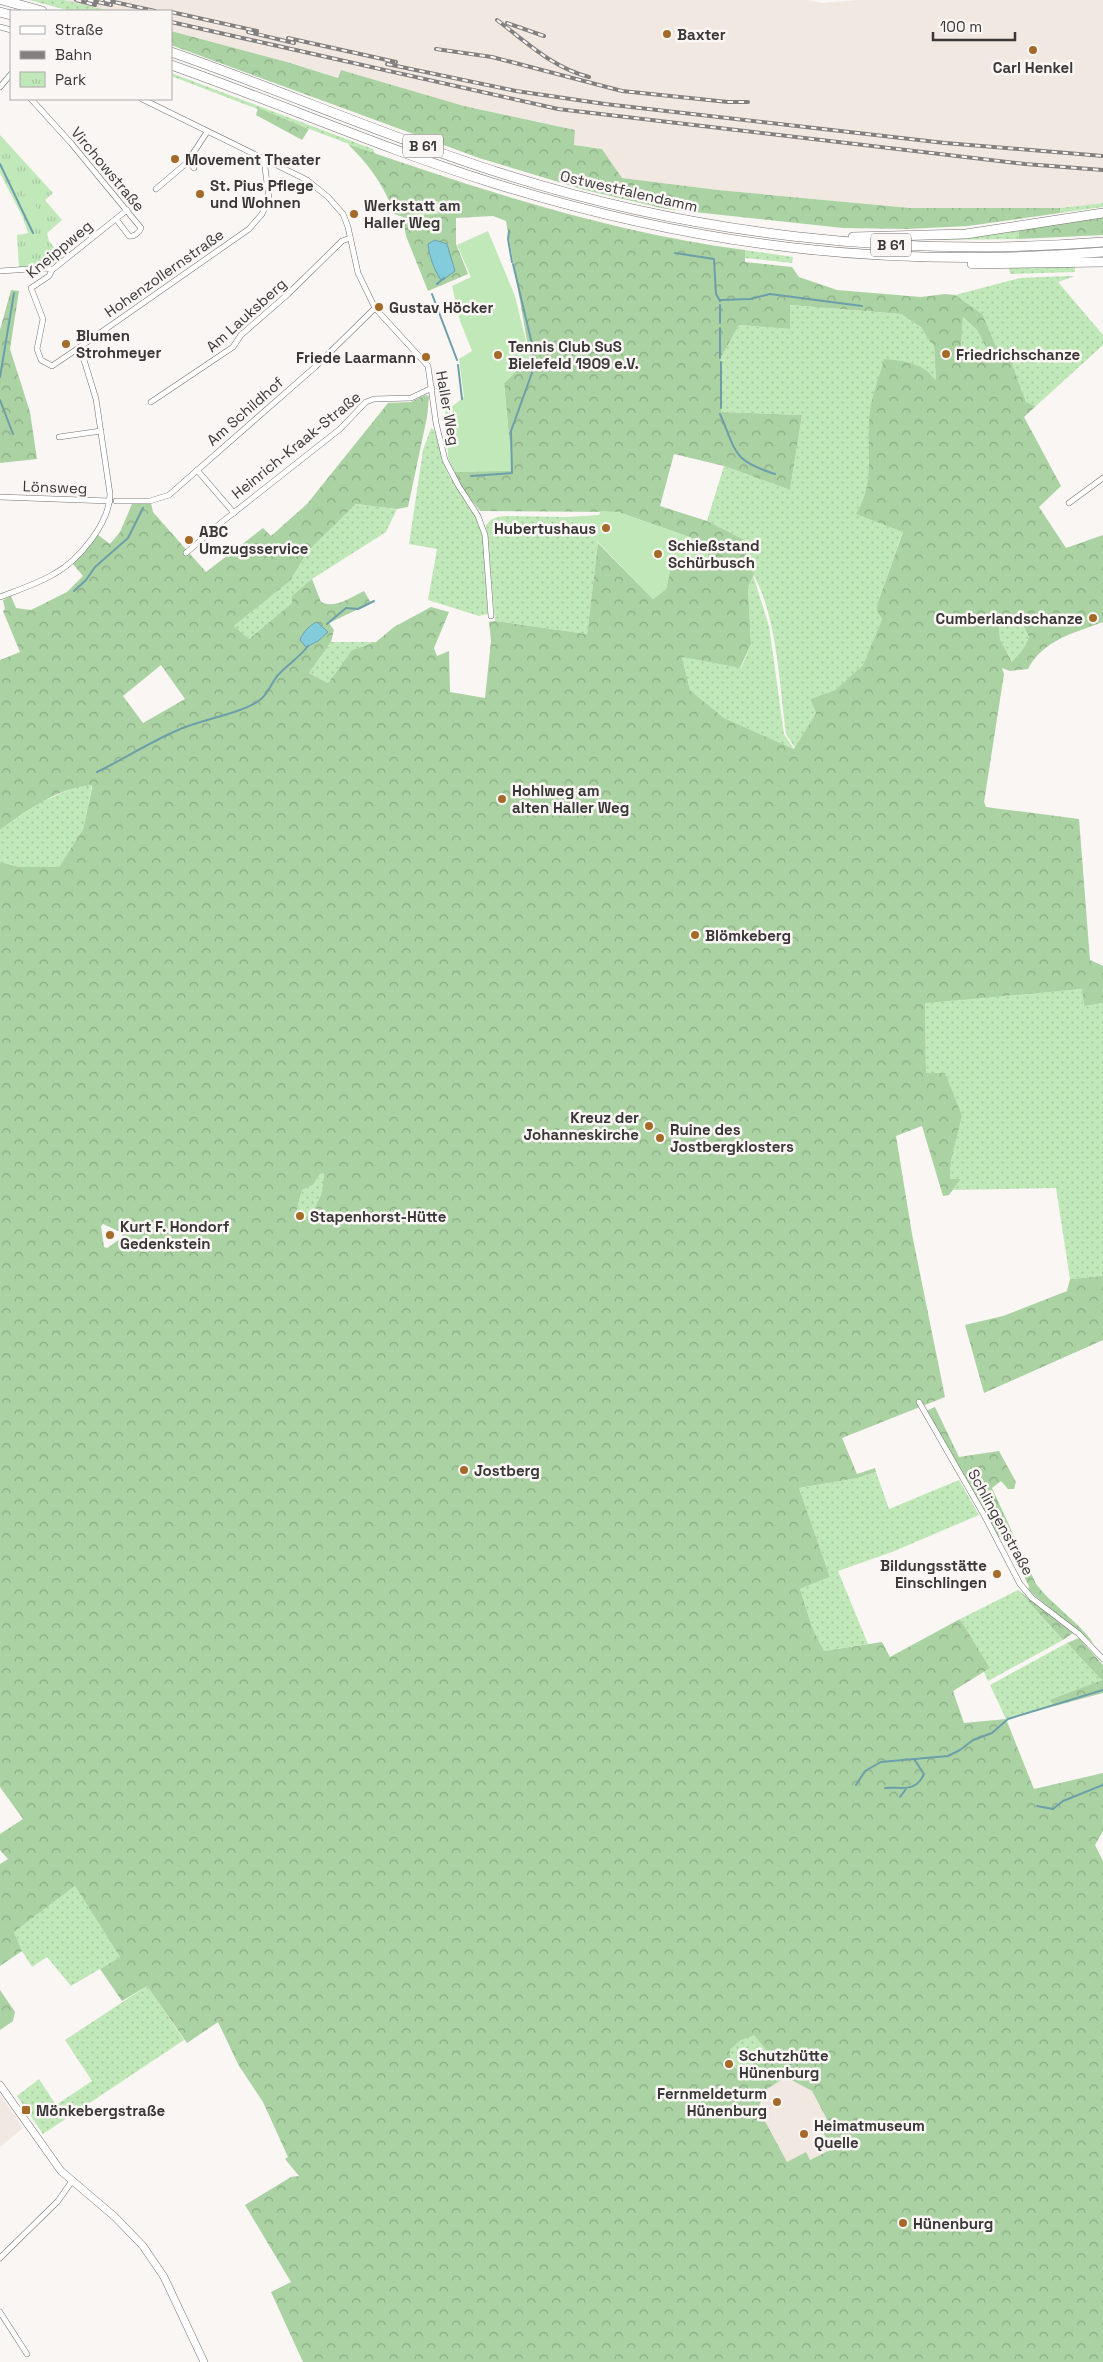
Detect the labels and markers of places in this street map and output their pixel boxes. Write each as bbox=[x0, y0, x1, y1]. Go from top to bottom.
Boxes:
place label: Baxter bbox=[677, 25, 726, 44]
marker: Baxter bbox=[661, 28, 673, 40]
marker: Carl Henkel bbox=[1027, 44, 1039, 56]
place label: Carl Henkel bbox=[993, 58, 1073, 77]
place label: Movement Theater bbox=[185, 150, 321, 169]
marker: Movement Theater bbox=[169, 153, 181, 165]
place label: St. Pius Pflege und Wohnen bbox=[210, 176, 314, 212]
marker: St. Pius Pflege und Wohnen bbox=[194, 188, 206, 200]
place label: Werkstatt am Haller Weg bbox=[364, 196, 460, 232]
marker: Werkstatt am Haller Weg bbox=[348, 208, 360, 220]
place label: Gustav Höcker bbox=[389, 298, 493, 317]
marker: Gustav Höcker bbox=[373, 301, 385, 313]
place label: Blumen Strohmeyer bbox=[76, 326, 161, 362]
place label: Tennis Club SuS Bielefeld 1909 e.V. bbox=[508, 337, 639, 373]
marker: Blumen Strohmeyer bbox=[60, 338, 72, 350]
place label: Friedrichschanze bbox=[956, 345, 1081, 364]
place label: Friede Laarmann bbox=[296, 348, 416, 367]
marker: Friedrichschanze bbox=[940, 348, 952, 360]
marker: Tennis Club SuS Bielefeld 1909 e.V. bbox=[492, 349, 504, 361]
marker: Friede Laarmann bbox=[420, 351, 432, 363]
place label: Hubertushaus bbox=[494, 519, 596, 538]
place label: ABC Umzugsservice bbox=[199, 522, 309, 558]
marker: Hubertushaus bbox=[600, 522, 612, 534]
marker: ABC Umzugsservice bbox=[183, 534, 195, 546]
place label: Schießstand Schürbusch bbox=[668, 536, 760, 572]
marker: Schießstand Schürbusch bbox=[652, 548, 664, 560]
place label: Cumberlandschanze bbox=[936, 609, 1083, 628]
marker: Cumberlandschanze bbox=[1087, 612, 1099, 624]
place label: Hohlweg am alten Haller Weg bbox=[512, 781, 629, 817]
marker: Hohlweg am alten Haller Weg bbox=[496, 793, 508, 805]
place label: Blömkeberg bbox=[705, 926, 791, 945]
marker: Blömkeberg bbox=[689, 929, 701, 941]
place label: Kreuz der Johanneskirche bbox=[524, 1108, 639, 1144]
marker: Kreuz der Johanneskirche bbox=[643, 1120, 655, 1132]
place label: Ruine des Jostbergklosters bbox=[670, 1120, 794, 1156]
marker: Ruine des Jostbergklosters bbox=[654, 1132, 666, 1144]
place label: Stapenhorst-Hütte bbox=[310, 1207, 447, 1226]
marker: Stapenhorst-Hütte bbox=[294, 1210, 306, 1222]
place label: Kurt F. Hondorf Gedenkstein bbox=[120, 1217, 230, 1253]
marker: Kurt F. Hondorf Gedenkstein bbox=[104, 1229, 116, 1241]
place label: Jostberg bbox=[474, 1461, 540, 1480]
marker: Jostberg bbox=[458, 1464, 470, 1476]
place label: Bildungsstätte Einschlingen bbox=[880, 1556, 987, 1592]
marker: Bildungsstätte Einschlingen bbox=[991, 1568, 1003, 1580]
place label: Schutzhütte Hünenburg bbox=[739, 2046, 829, 2082]
marker: Schutzhütte Hünenburg bbox=[723, 2058, 735, 2070]
place label: Fernmeldeturm Hünenburg bbox=[657, 2084, 767, 2120]
marker: Fernmeldeturm Hünenburg bbox=[771, 2096, 783, 2108]
place label: Mönkebergstraße bbox=[36, 2101, 166, 2120]
marker: Mönkebergstraße bbox=[20, 2104, 32, 2116]
place label: Heimatmuseum Quelle bbox=[814, 2116, 925, 2152]
marker: Heimatmuseum Quelle bbox=[798, 2128, 810, 2140]
place label: Hünenburg bbox=[913, 2214, 993, 2233]
marker: Hünenburg bbox=[897, 2217, 909, 2229]

